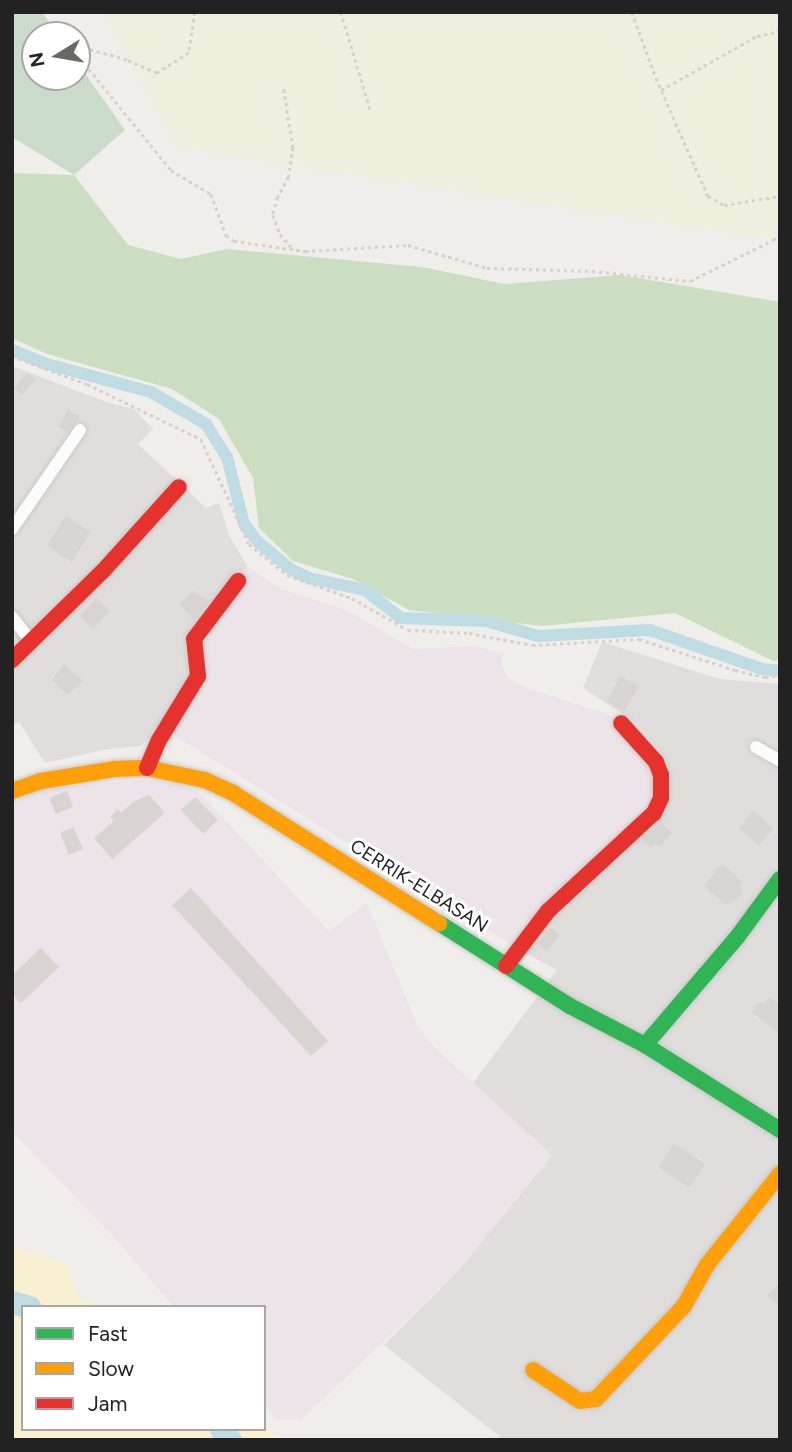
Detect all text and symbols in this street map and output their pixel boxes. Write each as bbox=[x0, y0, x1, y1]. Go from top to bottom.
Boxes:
north arrow bbox=[21, 21, 91, 91]
text: N bbox=[24, 50, 50, 69]
street label: CERRIK-ELBASAN bbox=[346, 834, 492, 938]
legend bbox=[21, 1305, 266, 1431]
text: Fast bbox=[88, 1321, 128, 1346]
text: Slow bbox=[88, 1356, 134, 1381]
text: Jam bbox=[88, 1391, 127, 1416]

